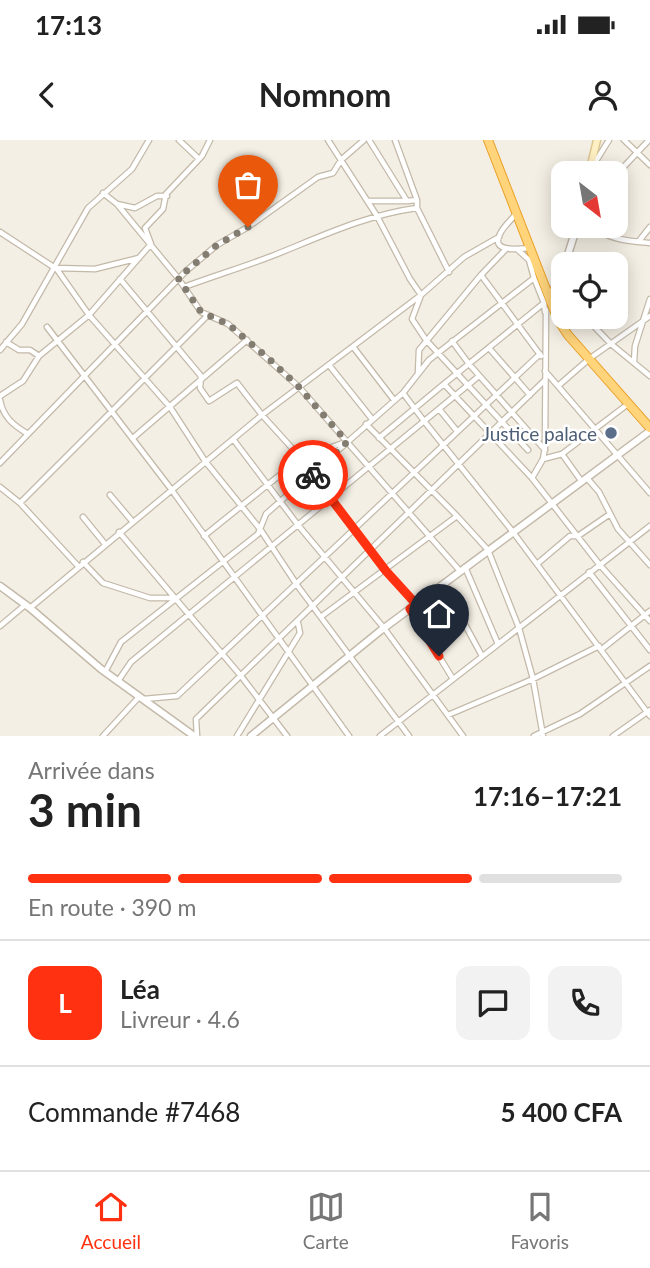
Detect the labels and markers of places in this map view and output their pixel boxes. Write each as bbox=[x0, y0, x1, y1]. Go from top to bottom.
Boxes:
pin bbox=[218, 155, 278, 227]
place label: Justice palace bbox=[482, 422, 597, 445]
marker: Justice palace bbox=[603, 425, 619, 441]
pin bbox=[409, 584, 469, 656]

